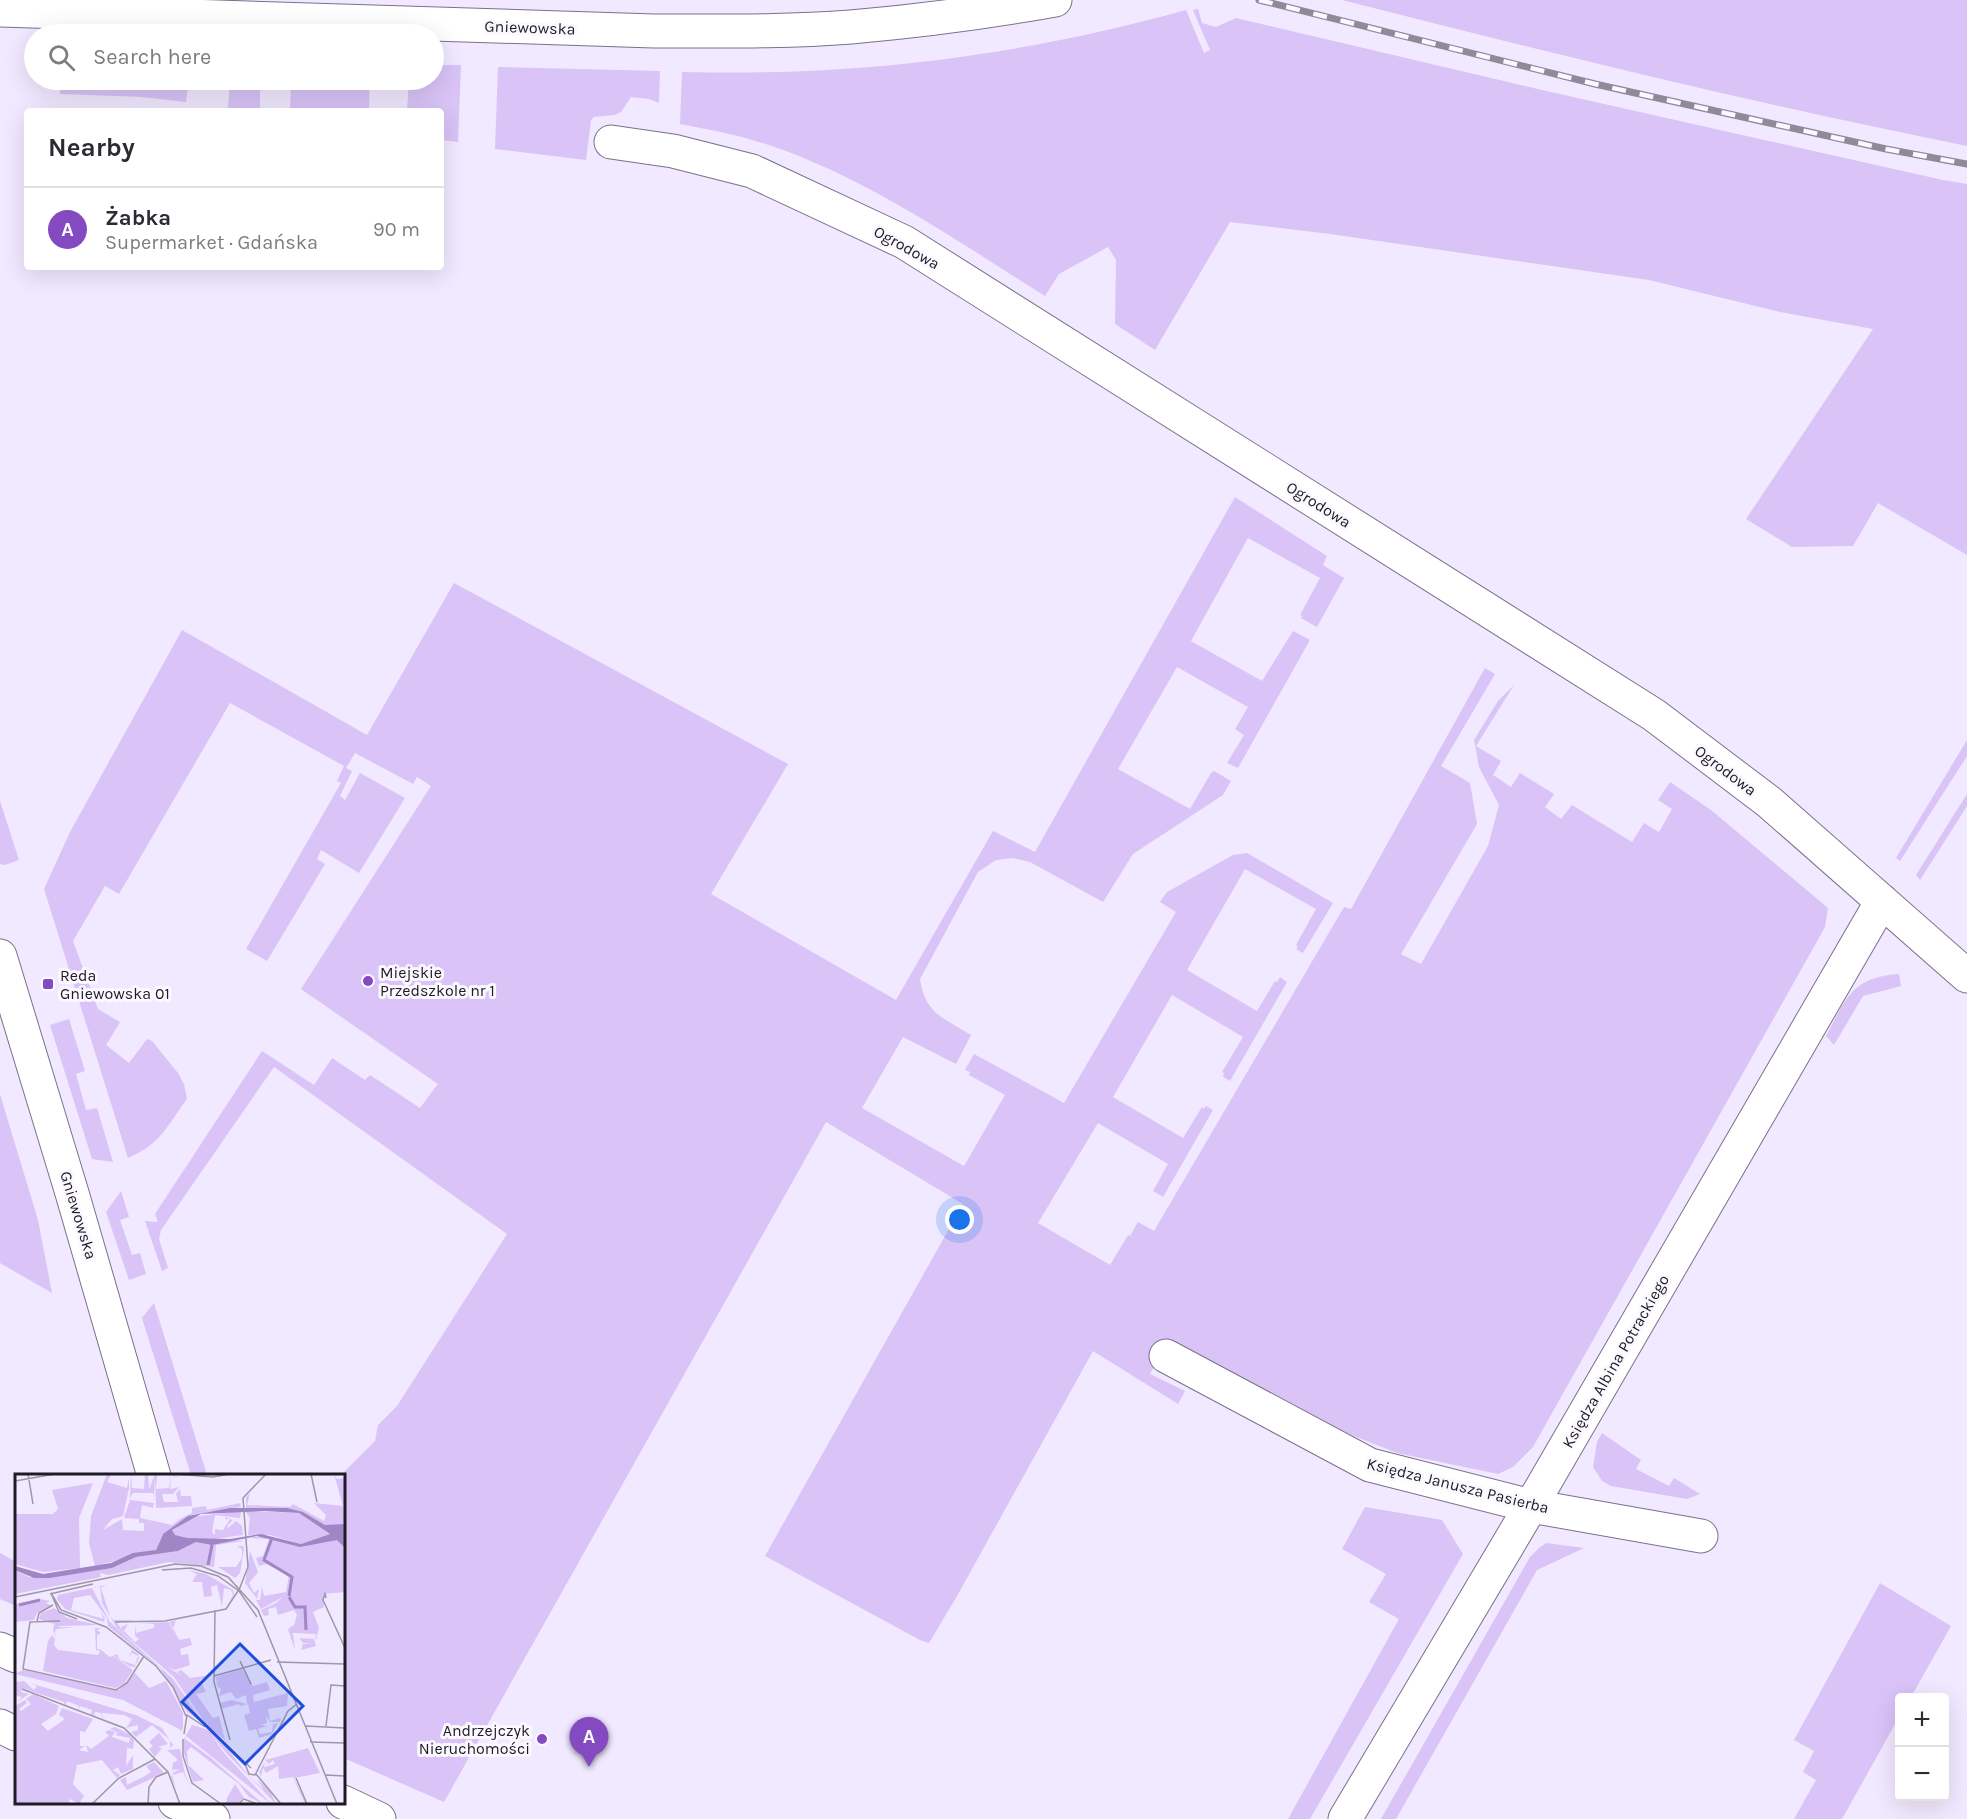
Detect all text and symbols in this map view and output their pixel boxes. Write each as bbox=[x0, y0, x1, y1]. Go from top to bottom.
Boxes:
street label: Gniewowska bbox=[484, 16, 576, 39]
search box bbox=[24, 24, 444, 90]
icon: search bbox=[45, 41, 78, 74]
text: Search here bbox=[93, 44, 211, 70]
text: Nearby bbox=[48, 132, 135, 163]
text: Żabka bbox=[105, 205, 171, 231]
text: A bbox=[61, 218, 74, 241]
text: 90 m bbox=[373, 218, 420, 241]
street label: Ogrodowa bbox=[870, 222, 943, 273]
text: Supermarket · Gdańska bbox=[105, 231, 318, 254]
street label: Ogrodowa bbox=[1283, 477, 1355, 532]
street label: Ogrodowa bbox=[1691, 741, 1760, 800]
place label: Miejskie Przedszkole nr 1 bbox=[380, 963, 495, 1000]
place label: Reda Gniewowska 01 bbox=[60, 966, 170, 1003]
marker: Miejskie Przedszkole nr 1 bbox=[361, 974, 375, 988]
marker: Reda Gniewowska 01 bbox=[41, 977, 55, 991]
street label: Gniewowska bbox=[56, 1169, 101, 1261]
your location bbox=[945, 1205, 974, 1234]
street label: Księdza Albina Potrackiego bbox=[1558, 1271, 1673, 1451]
street label: Księdza Janusza Pasierba bbox=[1365, 1454, 1551, 1517]
inset map bbox=[15, 1474, 345, 1804]
map controls bbox=[1895, 1693, 1949, 1801]
button: + bbox=[1895, 1693, 1949, 1747]
pin: A bbox=[570, 1718, 608, 1767]
place label: Andrzejczyk Nieruchomości bbox=[419, 1721, 530, 1758]
marker: Andrzejczyk Nieruchomości bbox=[535, 1732, 549, 1746]
button: − bbox=[1895, 1747, 1949, 1801]

